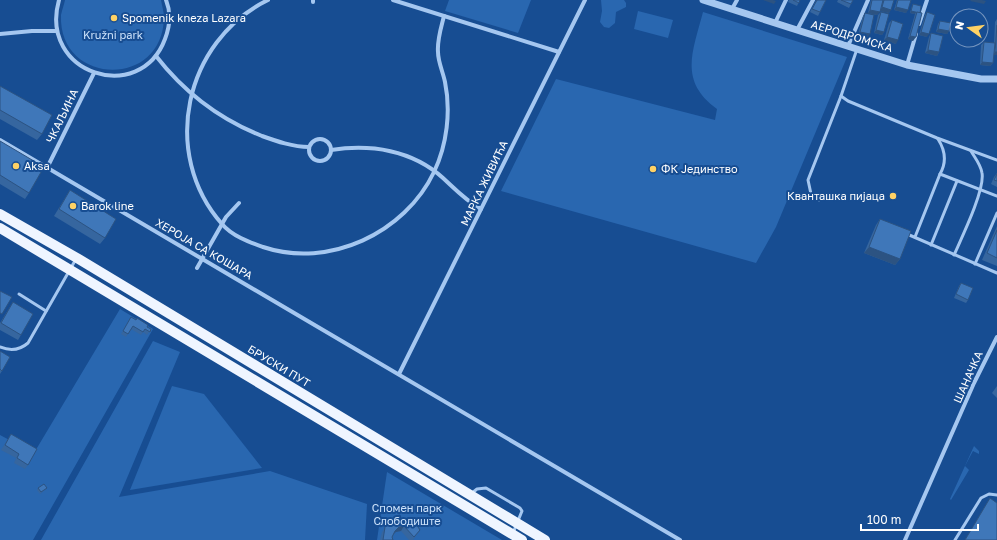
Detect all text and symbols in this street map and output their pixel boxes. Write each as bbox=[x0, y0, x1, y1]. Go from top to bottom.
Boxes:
north arrow bbox=[949, 8, 989, 48]
place label: Spomenik kneza Lazara bbox=[122, 11, 246, 24]
marker: Spomenik kneza Lazara bbox=[109, 13, 119, 23]
street label: АЕРОДРОМСКА bbox=[810, 17, 895, 54]
text: N bbox=[951, 20, 966, 31]
park label: Kružni park bbox=[83, 28, 143, 41]
street label: ЧКАЉИНА bbox=[43, 86, 81, 145]
street label: МАРКА ЖИВИЋА bbox=[457, 137, 510, 228]
place label: Aksa bbox=[24, 159, 50, 172]
marker: Aksa bbox=[11, 161, 21, 171]
place label: ФК Јединство bbox=[661, 162, 738, 175]
marker: ФК Јединство bbox=[648, 164, 658, 174]
place label: Кванташка пијаца bbox=[787, 189, 885, 202]
marker: Кванташка пијаца bbox=[888, 191, 898, 201]
place label: Barok line bbox=[81, 199, 134, 212]
marker: Barok line bbox=[68, 201, 78, 211]
street label: ХЕРОЈА СА КОШАРА bbox=[153, 215, 256, 282]
street label: БРУСКИ ПУТ bbox=[246, 342, 313, 389]
street label: ШАНАЧКА bbox=[950, 348, 985, 405]
park label: Спомен парк Слободиште bbox=[372, 501, 443, 527]
scale bar bbox=[861, 506, 978, 532]
text: 100 m bbox=[867, 512, 901, 527]

